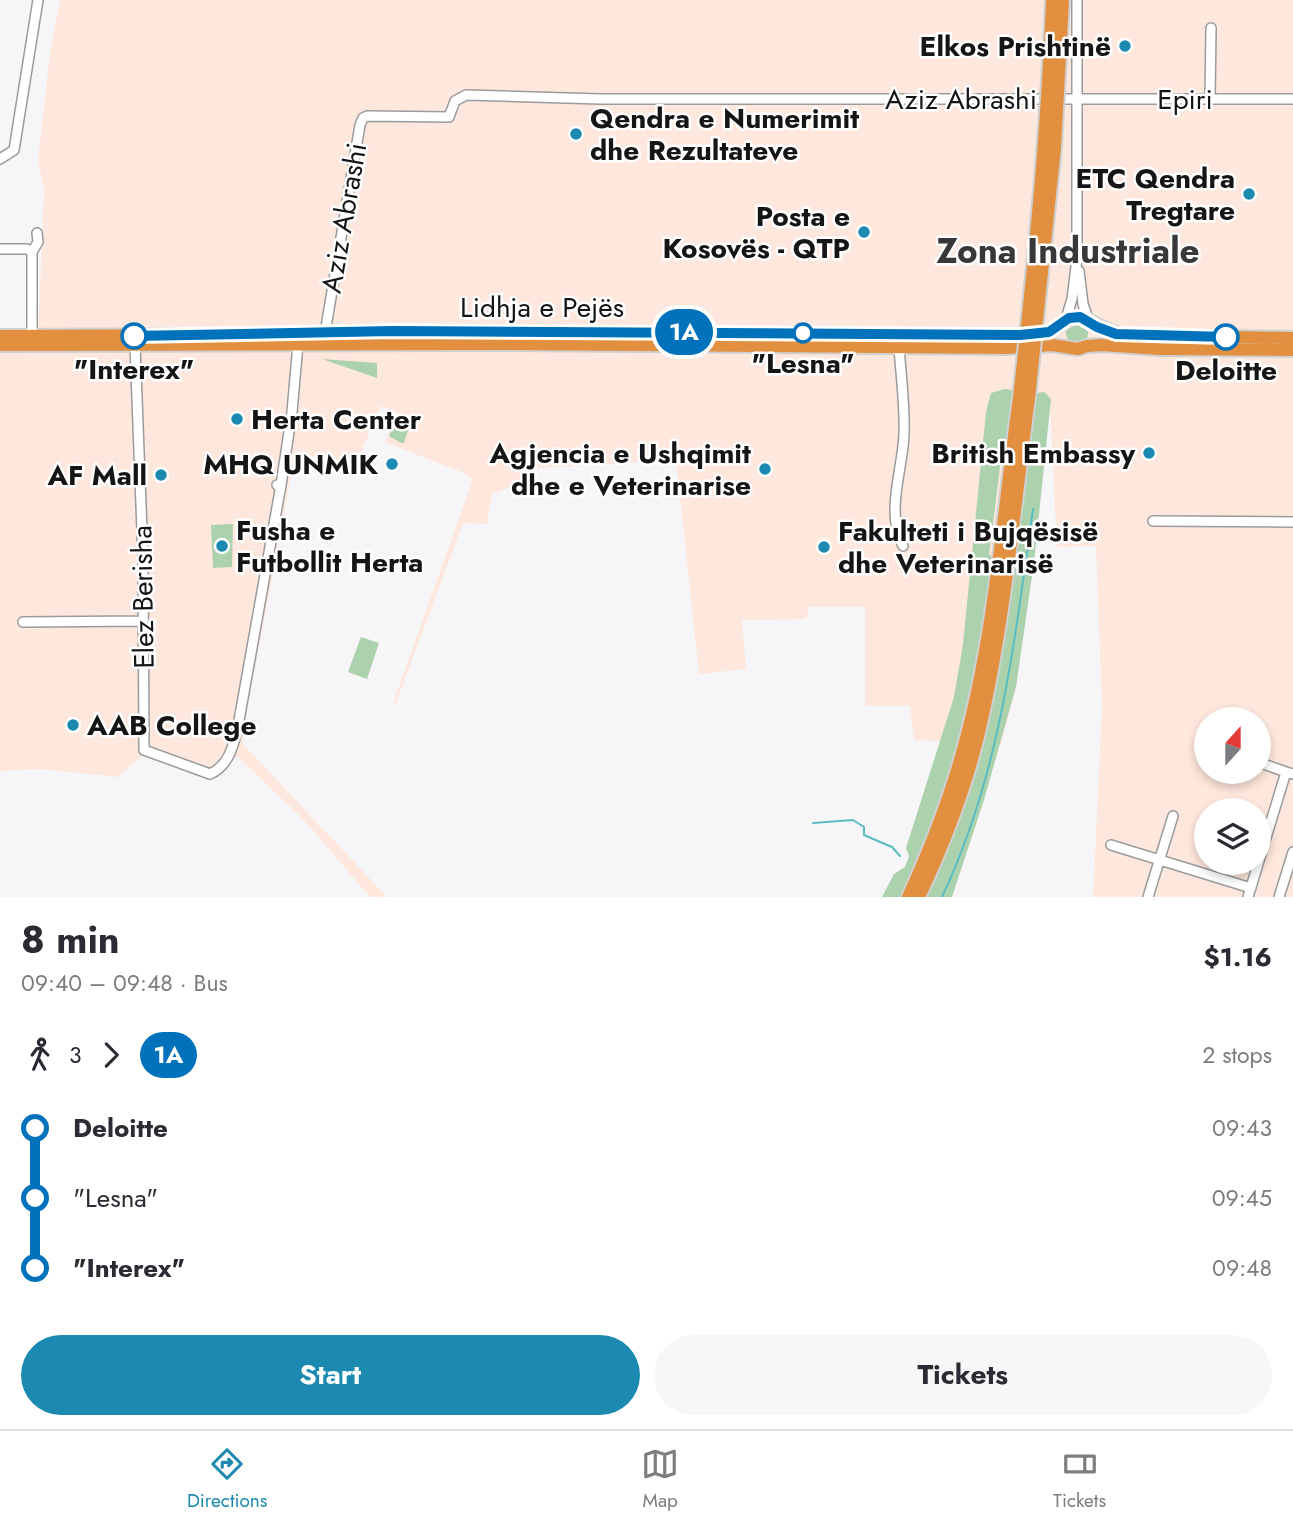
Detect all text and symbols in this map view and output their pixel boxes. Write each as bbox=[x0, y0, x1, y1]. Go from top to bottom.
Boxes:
place label: Elkos Prishtinë bbox=[920, 26, 1111, 67]
marker: Elkos Prishtinë bbox=[1117, 38, 1133, 54]
street label: Aziz Abrashi bbox=[885, 79, 1037, 120]
street label: Epiri bbox=[1157, 79, 1213, 120]
place label: Qendra e Numerimit dhe Rezultateve bbox=[590, 98, 859, 171]
marker: Qendra e Numerimit dhe Rezultateve bbox=[568, 126, 584, 142]
street label: Aziz Abrashi bbox=[311, 140, 377, 296]
place label: ETC Qendra Tregtare bbox=[1076, 158, 1235, 231]
marker: ETC Qendra Tregtare bbox=[1241, 186, 1257, 202]
place label: Posta e Kosovës - QTP bbox=[662, 196, 850, 269]
marker: Posta e Kosovës - QTP bbox=[856, 224, 872, 240]
district label: Zona Industriale bbox=[936, 226, 1200, 276]
street label: Lidhja e Pejës bbox=[460, 287, 624, 328]
line badge: 1A bbox=[652, 309, 716, 355]
text: 1A bbox=[669, 314, 699, 349]
marker: "Interex" bbox=[121, 323, 147, 349]
marker: "Lesna" bbox=[793, 323, 813, 343]
marker: Deloitte bbox=[1213, 324, 1239, 350]
place label: "Lesna" bbox=[752, 343, 854, 384]
place label: "Interex" bbox=[74, 349, 194, 390]
place label: Deloitte bbox=[1175, 350, 1277, 391]
place label: Herta Center bbox=[251, 399, 422, 440]
marker: Herta Center bbox=[229, 411, 245, 427]
place label: Agjencia e Ushqimit dhe e Veterinarise bbox=[488, 433, 751, 506]
place label: British Embassy bbox=[931, 433, 1135, 474]
place label: MHQ UNMIK bbox=[203, 444, 378, 485]
marker: British Embassy bbox=[1141, 445, 1157, 461]
place label: AF Mall bbox=[46, 455, 147, 496]
marker: MHQ UNMIK bbox=[384, 456, 400, 472]
marker: Agjencia e Ushqimit dhe e Veterinarise bbox=[757, 461, 773, 477]
marker: AF Mall bbox=[153, 467, 169, 483]
place label: Fusha e Futbollit Herta bbox=[236, 510, 423, 583]
place label: Fakulteti i Bujqësisë dhe Veterinarisë bbox=[838, 511, 1098, 584]
street label: Elez Berisha bbox=[121, 525, 165, 669]
marker: Fusha e Futbollit Herta bbox=[214, 538, 230, 554]
marker: Fakulteti i Bujqësisë dhe Veterinarisë bbox=[816, 539, 832, 555]
place label: AAB College bbox=[86, 705, 256, 746]
north arrow bbox=[1194, 707, 1270, 784]
map controls bbox=[1194, 707, 1271, 875]
marker: AAB College bbox=[65, 717, 81, 733]
button: layers bbox=[1194, 798, 1271, 875]
text: 8 min bbox=[21, 912, 120, 967]
text: $1.16 bbox=[1204, 938, 1272, 976]
text: 09:40 – 09:48 · Bus bbox=[21, 966, 228, 1000]
icon: walk bbox=[21, 1036, 59, 1074]
icon: forward bbox=[92, 1036, 130, 1074]
text: 1A bbox=[154, 1037, 183, 1072]
text: 3 bbox=[69, 1038, 82, 1072]
text: 2 stops bbox=[1202, 1038, 1272, 1072]
text: Deloitte bbox=[73, 1109, 168, 1147]
text: 09:43 bbox=[1212, 1111, 1272, 1145]
text: "Lesna" bbox=[73, 1179, 158, 1217]
text: 09:45 bbox=[1212, 1181, 1272, 1215]
text: "Interex" bbox=[73, 1249, 185, 1287]
text: 09:48 bbox=[1212, 1251, 1272, 1285]
button: Start bbox=[21, 1335, 640, 1415]
button: Tickets bbox=[654, 1335, 1272, 1415]
tab: Directions bbox=[187, 1445, 267, 1514]
tab: Map bbox=[641, 1445, 679, 1514]
tab: Tickets bbox=[1053, 1445, 1106, 1514]

